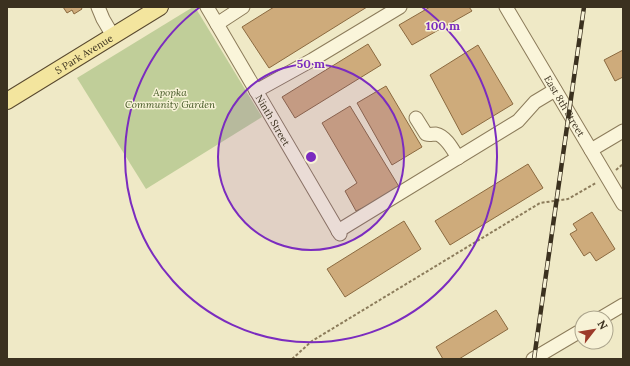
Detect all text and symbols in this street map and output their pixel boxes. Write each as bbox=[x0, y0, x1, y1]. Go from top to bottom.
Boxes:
text: 100 m bbox=[426, 18, 460, 33]
street label: S Park Avenue bbox=[53, 31, 116, 77]
text: 50 m bbox=[297, 56, 325, 71]
street label: East 8th Street bbox=[541, 73, 588, 139]
park label: Apopka Community Garden bbox=[125, 86, 216, 111]
street label: Ninth Street bbox=[253, 92, 293, 148]
centre of rings bbox=[304, 150, 318, 164]
north arrow bbox=[574, 310, 614, 350]
text: N bbox=[594, 318, 611, 333]

